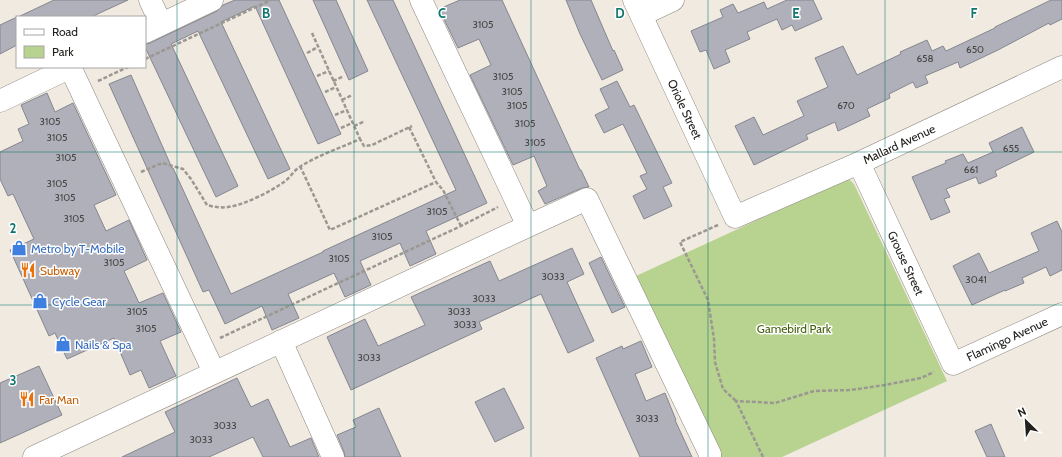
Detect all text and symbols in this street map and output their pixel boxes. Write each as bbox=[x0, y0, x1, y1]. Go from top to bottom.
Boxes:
text: B bbox=[262, 5, 270, 21]
text: C bbox=[438, 5, 446, 21]
text: D bbox=[615, 5, 625, 21]
text: E bbox=[792, 5, 800, 21]
text: F bbox=[971, 5, 978, 21]
legend bbox=[16, 16, 146, 68]
house number: 3105 bbox=[472, 18, 494, 31]
text: Road bbox=[52, 24, 78, 39]
house number: 650 bbox=[966, 43, 984, 56]
text: Park bbox=[52, 44, 74, 59]
house number: 658 bbox=[916, 52, 934, 65]
house number: 3105 bbox=[492, 70, 514, 83]
street label: Oriole Street bbox=[665, 77, 705, 141]
house number: 3105 bbox=[501, 85, 523, 98]
house number: 3105 bbox=[506, 99, 528, 112]
house number: 670 bbox=[837, 99, 855, 112]
house number: 3105 bbox=[39, 115, 61, 128]
house number: 3105 bbox=[514, 117, 536, 130]
street label: Mallard Avenue bbox=[861, 121, 937, 167]
house number: 3105 bbox=[46, 131, 68, 144]
house number: 3105 bbox=[524, 136, 546, 149]
house number: 655 bbox=[1003, 142, 1019, 155]
house number: 3105 bbox=[55, 151, 77, 164]
house number: 661 bbox=[964, 163, 978, 176]
house number: 3105 bbox=[46, 177, 68, 190]
house number: 3105 bbox=[54, 191, 76, 204]
house number: 3105 bbox=[426, 205, 448, 218]
house number: 3105 bbox=[63, 212, 85, 225]
text: 2 bbox=[10, 220, 17, 236]
street label: Grouse Street bbox=[885, 228, 927, 298]
house number: 3105 bbox=[371, 230, 393, 243]
shop icon: Metro by T-Mobile bbox=[10, 239, 28, 257]
place label: Metro by T-Mobile bbox=[31, 241, 124, 256]
house number: 3105 bbox=[328, 252, 350, 265]
house number: 3105 bbox=[103, 256, 125, 269]
restaurant icon: Subway bbox=[19, 261, 37, 279]
place label: Subway bbox=[40, 263, 80, 278]
house number: 3033 bbox=[541, 270, 565, 283]
house number: 3041 bbox=[965, 273, 987, 286]
shop icon: Cycle Gear bbox=[31, 292, 49, 310]
house number: 3033 bbox=[472, 292, 496, 305]
place label: Cycle Gear bbox=[52, 294, 106, 309]
house number: 3105 bbox=[126, 305, 148, 318]
house number: 3033 bbox=[447, 305, 471, 318]
street label: Flamingo Avenue bbox=[964, 314, 1050, 364]
house number: 3033 bbox=[453, 318, 477, 331]
park label: Gamebird Park bbox=[757, 321, 832, 336]
house number: 3105 bbox=[135, 322, 157, 335]
shop icon: Nails & Spa bbox=[54, 335, 72, 353]
place label: Nails & Spa bbox=[75, 337, 132, 352]
house number: 3033 bbox=[357, 351, 381, 364]
text: 3 bbox=[9, 372, 17, 388]
restaurant icon: Far Man bbox=[18, 390, 36, 408]
place label: Far Man bbox=[39, 392, 79, 407]
north arrow bbox=[1006, 401, 1046, 441]
text: N bbox=[1015, 404, 1028, 420]
house number: 3033 bbox=[635, 412, 659, 425]
house number: 3033 bbox=[213, 419, 237, 432]
house number: 3033 bbox=[189, 433, 213, 446]

